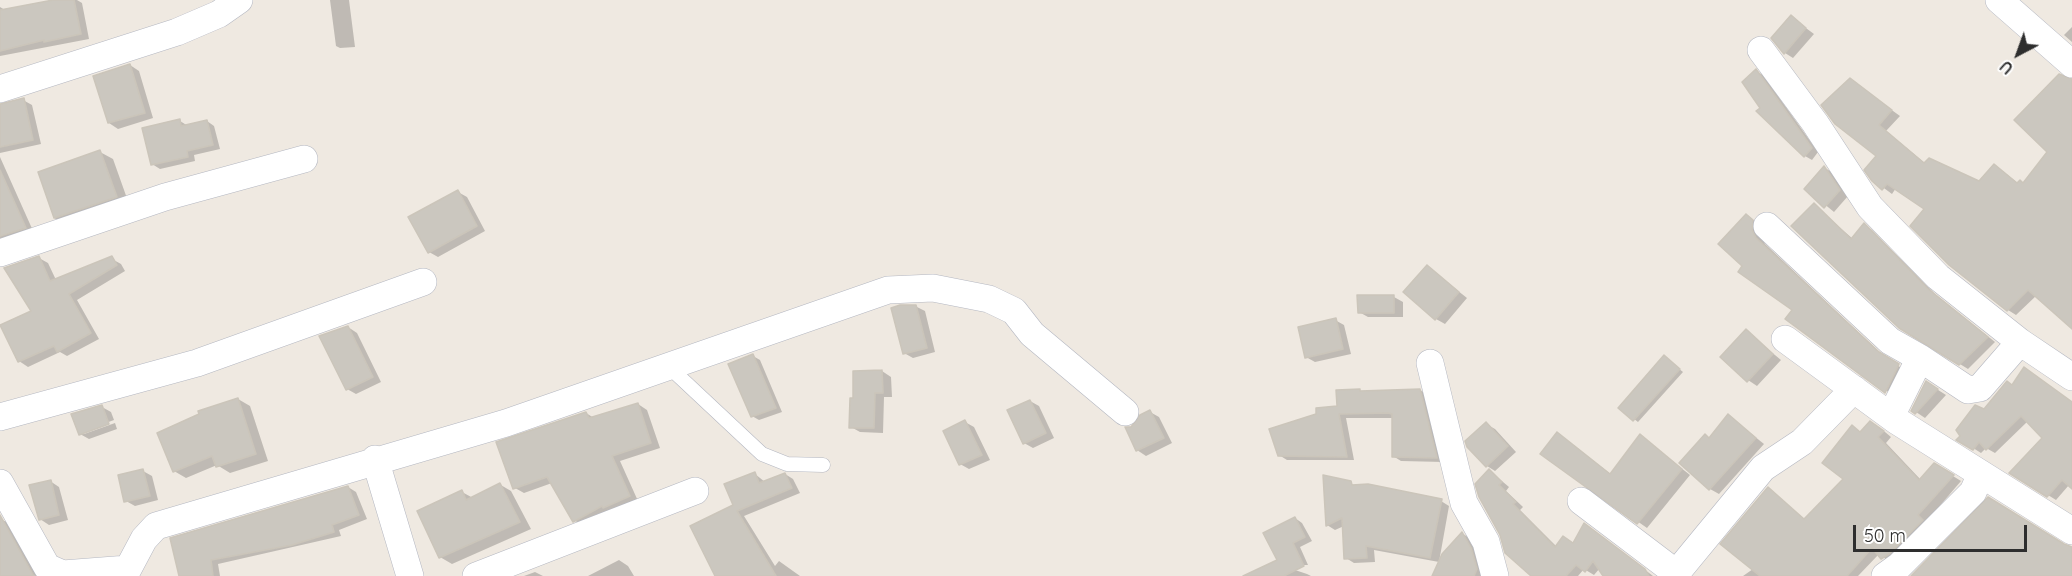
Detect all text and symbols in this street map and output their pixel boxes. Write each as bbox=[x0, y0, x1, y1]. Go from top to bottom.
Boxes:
north arrow bbox=[1988, 24, 2048, 84]
text: U bbox=[1995, 56, 2017, 79]
scale bar bbox=[1856, 513, 2030, 551]
text: 50 m bbox=[1864, 524, 1906, 547]

